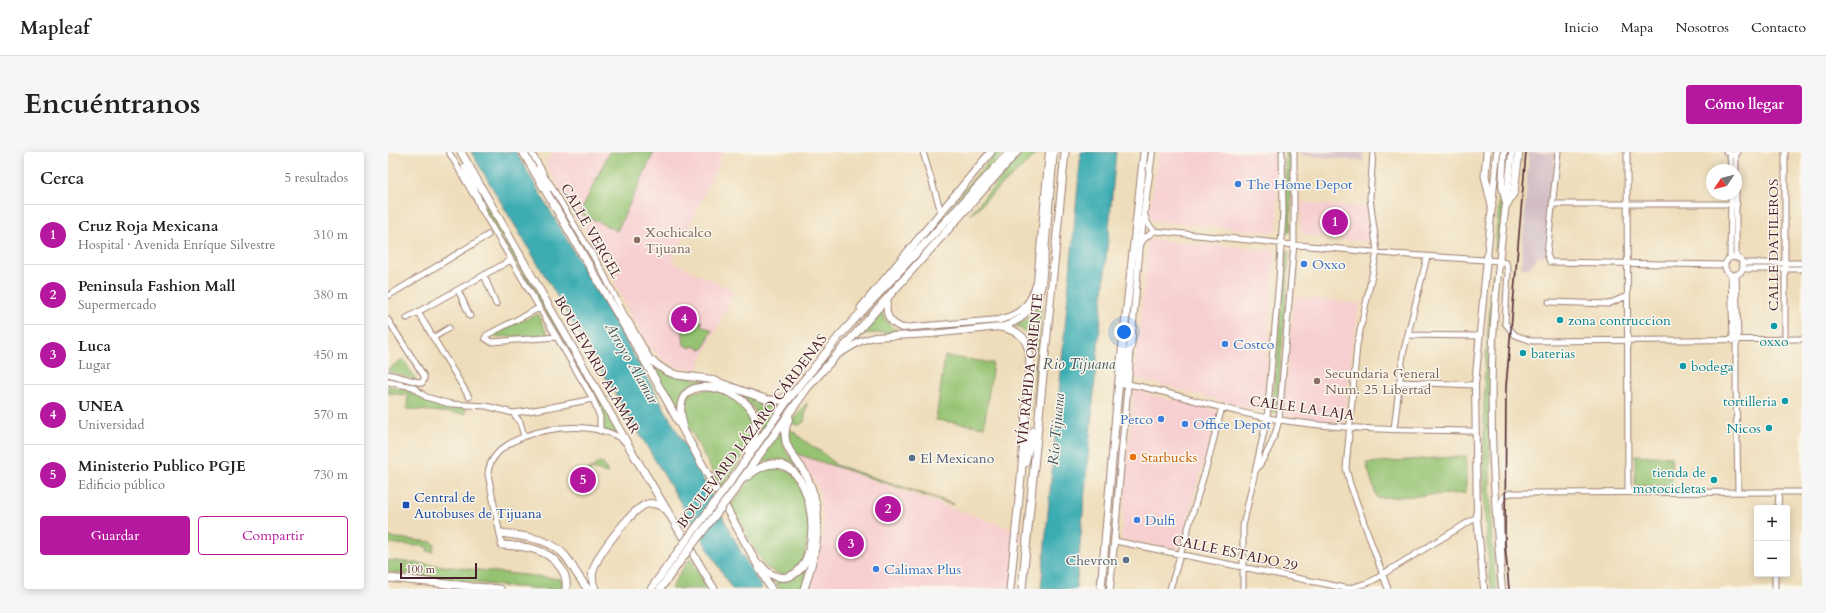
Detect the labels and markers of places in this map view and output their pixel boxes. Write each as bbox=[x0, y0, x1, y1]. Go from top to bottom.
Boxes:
place label: The Home Depot bbox=[1246, 175, 1353, 194]
marker: The Home Depot bbox=[1233, 179, 1243, 189]
pin: 1 bbox=[1322, 207, 1348, 237]
place label: Xochicalco Tijuana bbox=[645, 223, 712, 258]
marker: Xochicalco Tijuana bbox=[632, 235, 642, 245]
place label: Oxxo bbox=[1312, 255, 1346, 274]
marker: Oxxo bbox=[1299, 259, 1309, 269]
pin: 4 bbox=[671, 304, 697, 334]
place label: zona contruccion bbox=[1568, 311, 1671, 330]
marker: zona contruccion bbox=[1555, 315, 1565, 325]
marker: oxxo bbox=[1769, 321, 1779, 331]
place label: oxxo bbox=[1759, 332, 1789, 351]
place label: Costco bbox=[1233, 335, 1275, 354]
marker: Costco bbox=[1220, 339, 1230, 349]
place label: baterias bbox=[1531, 344, 1575, 363]
marker: baterias bbox=[1518, 348, 1528, 358]
place label: bodega bbox=[1691, 357, 1734, 376]
marker: bodega bbox=[1678, 361, 1688, 371]
place label: Secundaria General Num. 25 Libertad bbox=[1325, 364, 1440, 399]
marker: Secundaria General Num. 25 Libertad bbox=[1312, 376, 1322, 386]
place label: tortilleria bbox=[1723, 392, 1777, 411]
marker: tortilleria bbox=[1780, 396, 1790, 406]
place label: Petco bbox=[1120, 410, 1153, 429]
marker: Petco bbox=[1156, 414, 1166, 424]
place label: Office Depot bbox=[1193, 415, 1271, 434]
marker: Office Depot bbox=[1180, 419, 1190, 429]
place label: Nicos bbox=[1726, 419, 1761, 438]
marker: Nicos bbox=[1764, 423, 1774, 433]
place label: Starbucks bbox=[1141, 448, 1198, 467]
place label: El Mexicano bbox=[920, 449, 995, 468]
marker: Starbucks bbox=[1128, 452, 1138, 462]
marker: El Mexicano bbox=[907, 453, 917, 463]
place label: tienda de motocicletas bbox=[1633, 463, 1706, 498]
pin: 5 bbox=[570, 465, 596, 495]
marker: tienda de motocicletas bbox=[1709, 475, 1719, 485]
place label: Central de Autobuses de Tijuana bbox=[414, 488, 542, 523]
pin: 2 bbox=[875, 494, 901, 524]
marker: Central de Autobuses de Tijuana bbox=[401, 500, 411, 510]
place label: Dulfi bbox=[1145, 511, 1176, 530]
marker: Dulfi bbox=[1132, 515, 1142, 525]
pin: 3 bbox=[838, 529, 864, 559]
place label: Chevron bbox=[1066, 551, 1118, 570]
marker: Chevron bbox=[1121, 555, 1131, 565]
place label: Calimax Plus bbox=[884, 560, 961, 579]
marker: Calimax Plus bbox=[871, 564, 881, 574]

